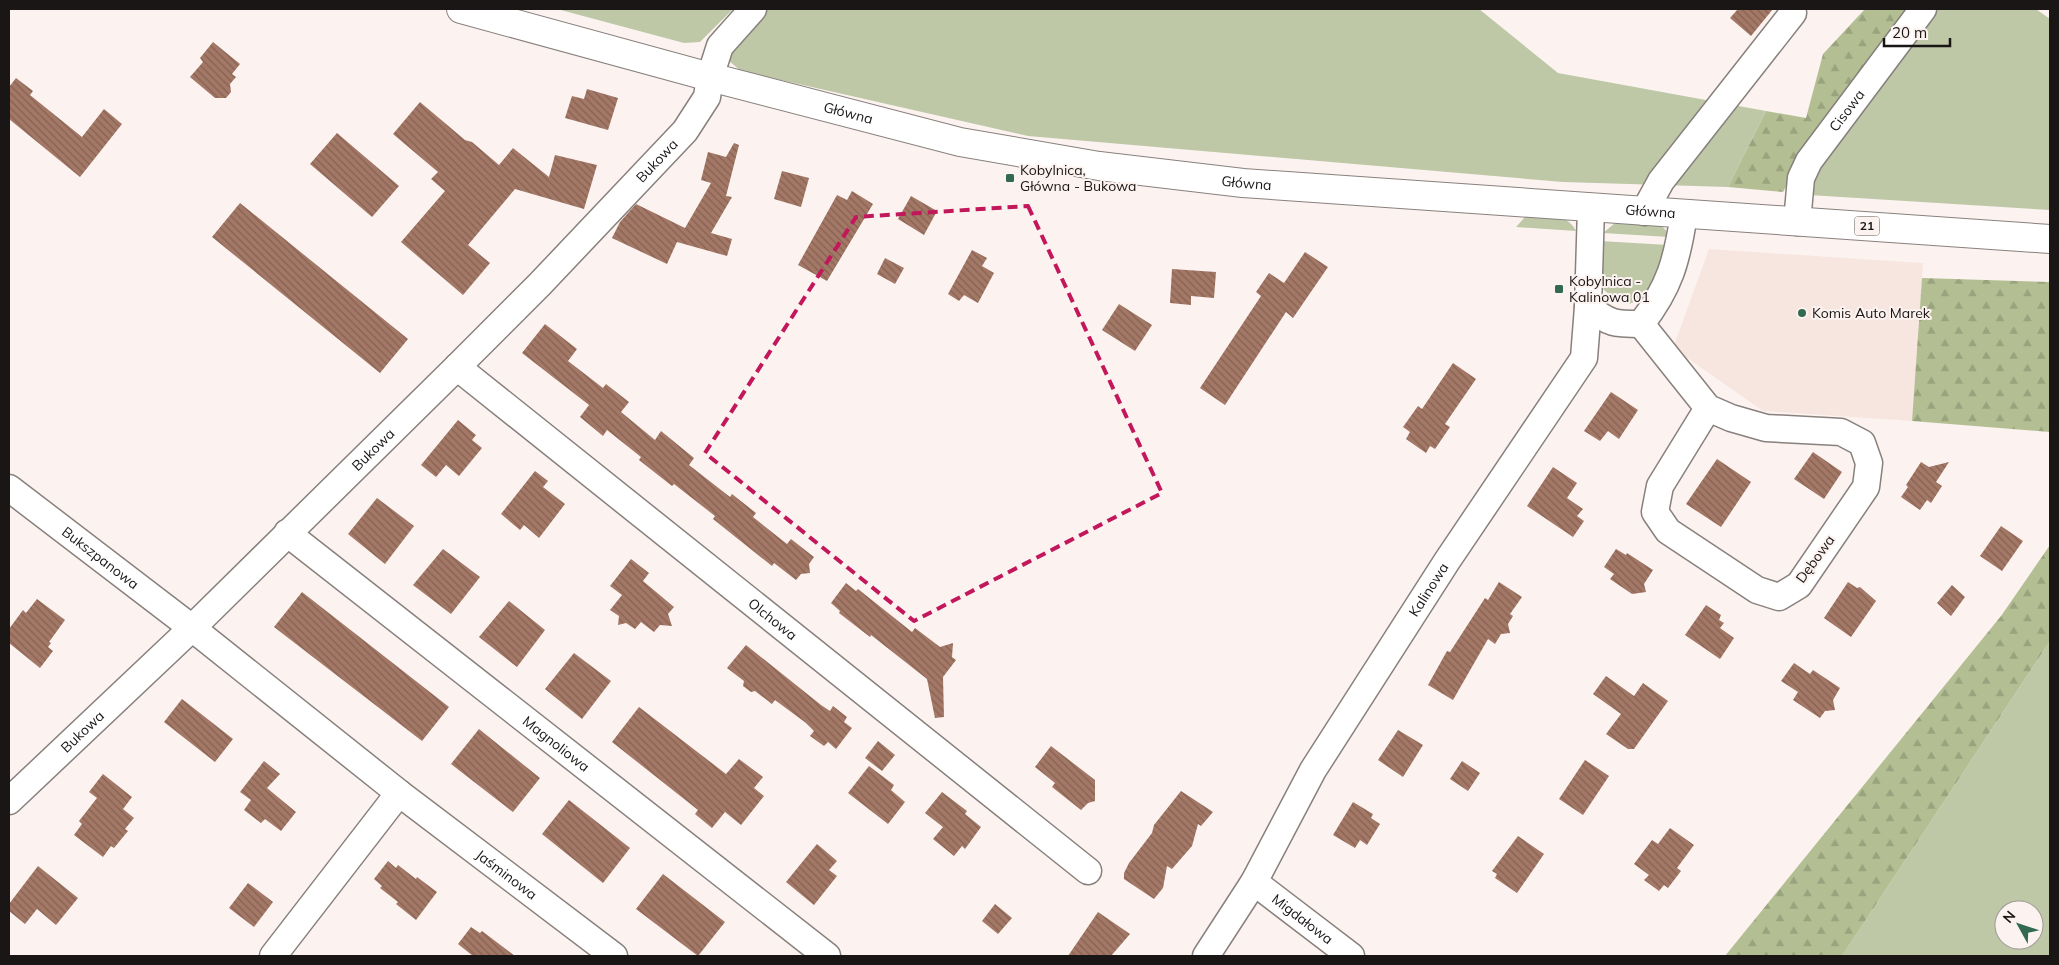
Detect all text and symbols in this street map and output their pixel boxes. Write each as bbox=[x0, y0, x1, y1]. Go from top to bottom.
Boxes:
scale bar bbox=[1884, 15, 1950, 47]
text: 20 m bbox=[1892, 23, 1927, 42]
street label: Cisowa bbox=[1825, 86, 1868, 135]
street label: Główna bbox=[822, 98, 875, 128]
street label: Bukowa bbox=[632, 135, 682, 186]
place label: Kobylnica, Główna - Bukowa bbox=[1020, 161, 1136, 195]
marker: Kobylnica, Główna - Bukowa bbox=[1004, 172, 1016, 184]
street label: Główna bbox=[1220, 172, 1272, 194]
street label: Główna bbox=[1625, 201, 1676, 222]
road number: 21 bbox=[1854, 217, 1880, 236]
place label: Kobylnica - Kalinowa 01 bbox=[1569, 272, 1650, 306]
marker: Kobylnica - Kalinowa 01 bbox=[1553, 283, 1565, 295]
place label: Komis Auto Marek bbox=[1812, 304, 1931, 322]
marker: Komis Auto Marek bbox=[1796, 307, 1808, 319]
street label: Bukowa bbox=[348, 425, 398, 475]
street label: Bukszpanowa bbox=[58, 523, 142, 593]
street label: Dębowa bbox=[1792, 532, 1838, 586]
street label: Kalinowa bbox=[1405, 559, 1453, 620]
street label: Olchowa bbox=[745, 594, 801, 644]
street label: Bukowa bbox=[57, 707, 108, 756]
street label: Magnoliowa bbox=[519, 712, 593, 776]
street label: Jaśminowa bbox=[472, 846, 541, 903]
street label: Migdałowa bbox=[1268, 890, 1337, 948]
north arrow bbox=[1994, 900, 2044, 950]
text: N bbox=[1999, 907, 2019, 926]

